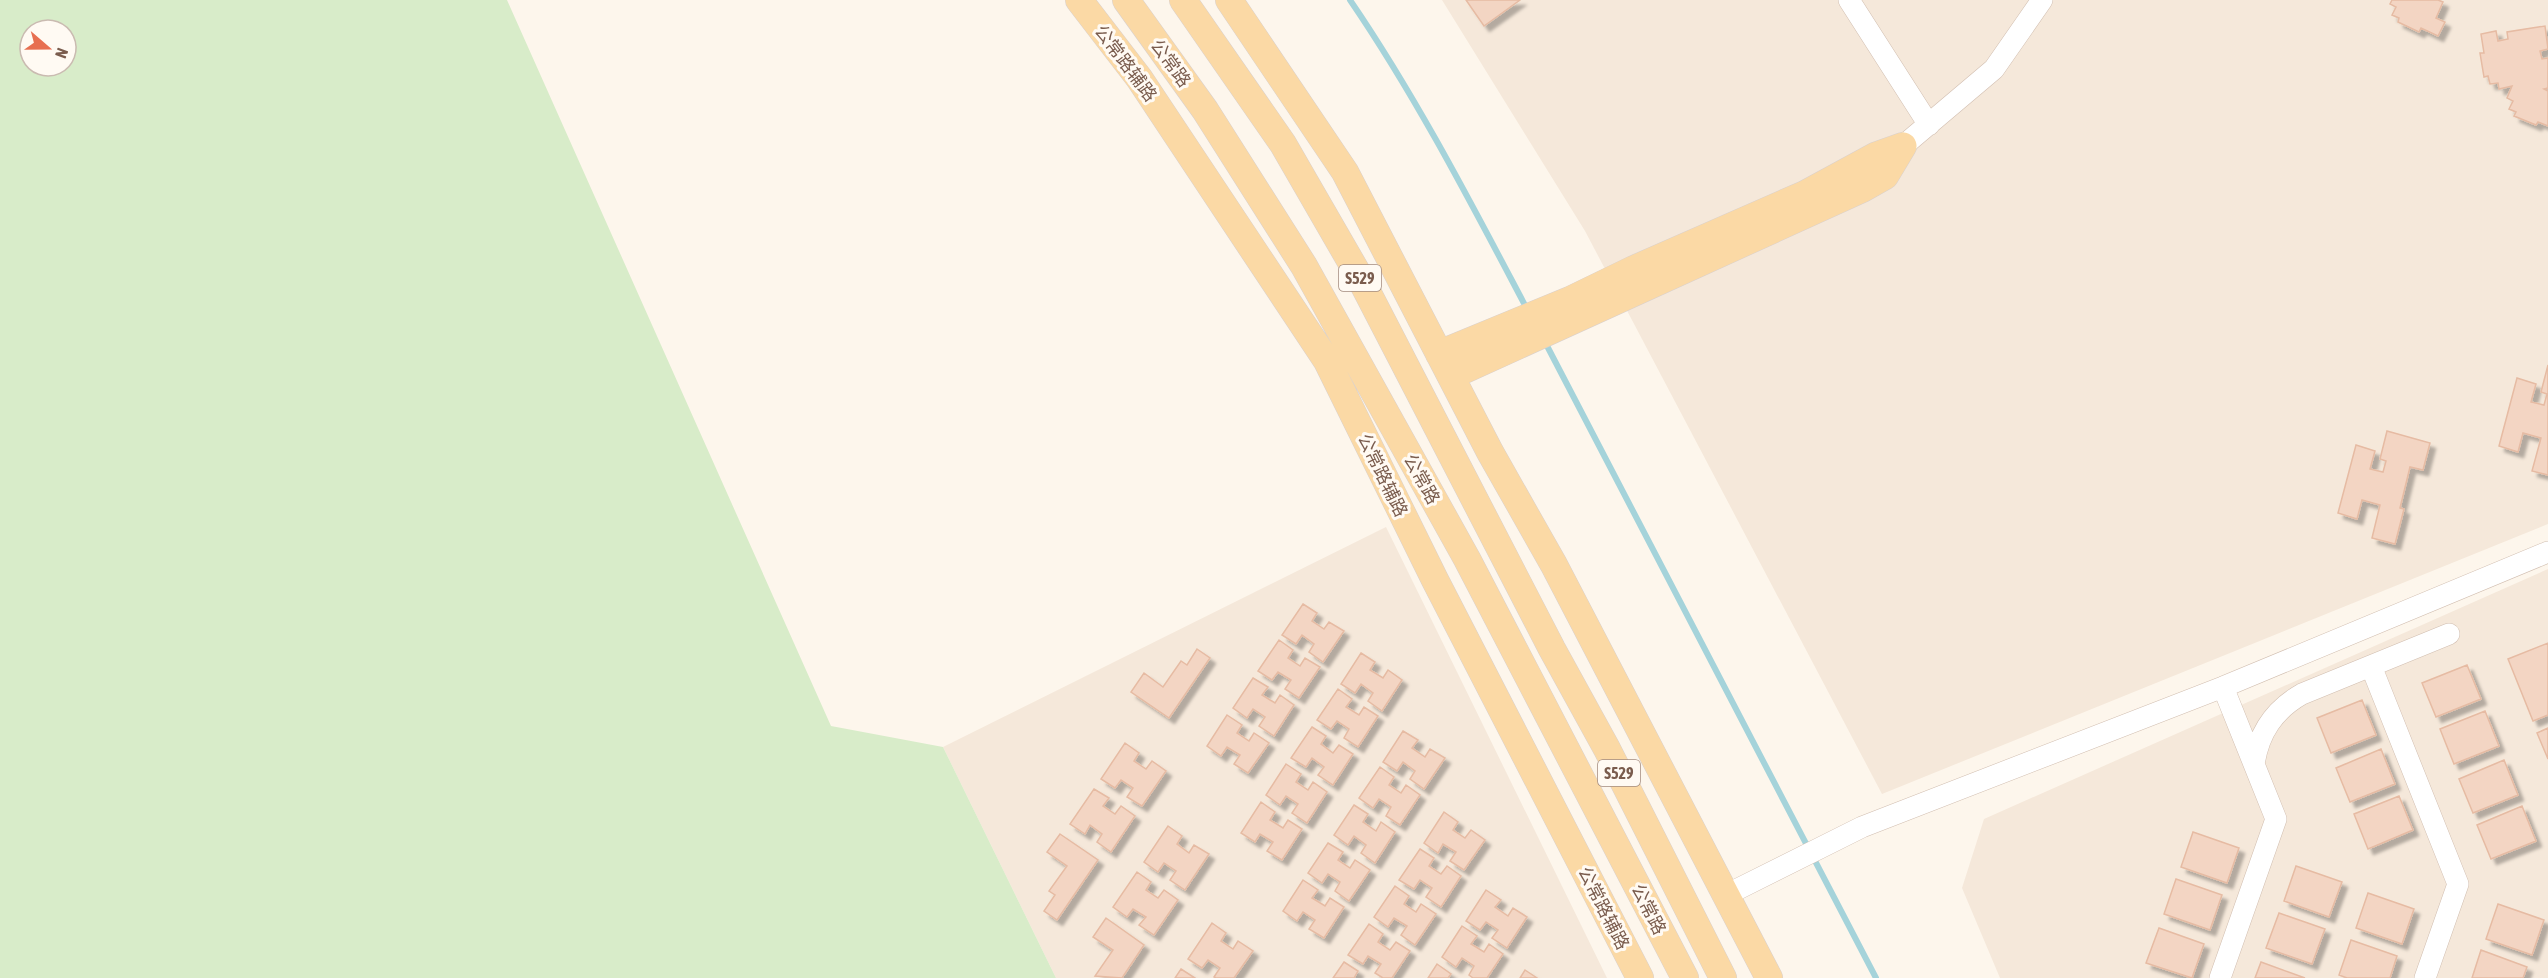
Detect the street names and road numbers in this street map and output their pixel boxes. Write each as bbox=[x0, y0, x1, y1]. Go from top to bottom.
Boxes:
street label: 公常路辅路 bbox=[1091, 21, 1161, 105]
street label: 公常路 bbox=[1147, 35, 1195, 91]
road number: S529 bbox=[1339, 265, 1381, 291]
street label: 公常路辅路 bbox=[1354, 430, 1412, 520]
street label: 公常路 bbox=[1400, 450, 1444, 508]
road number: S529 bbox=[1598, 760, 1640, 786]
street label: 公常路辅路 bbox=[1574, 863, 1634, 953]
street label: 公常路 bbox=[1627, 880, 1671, 938]

